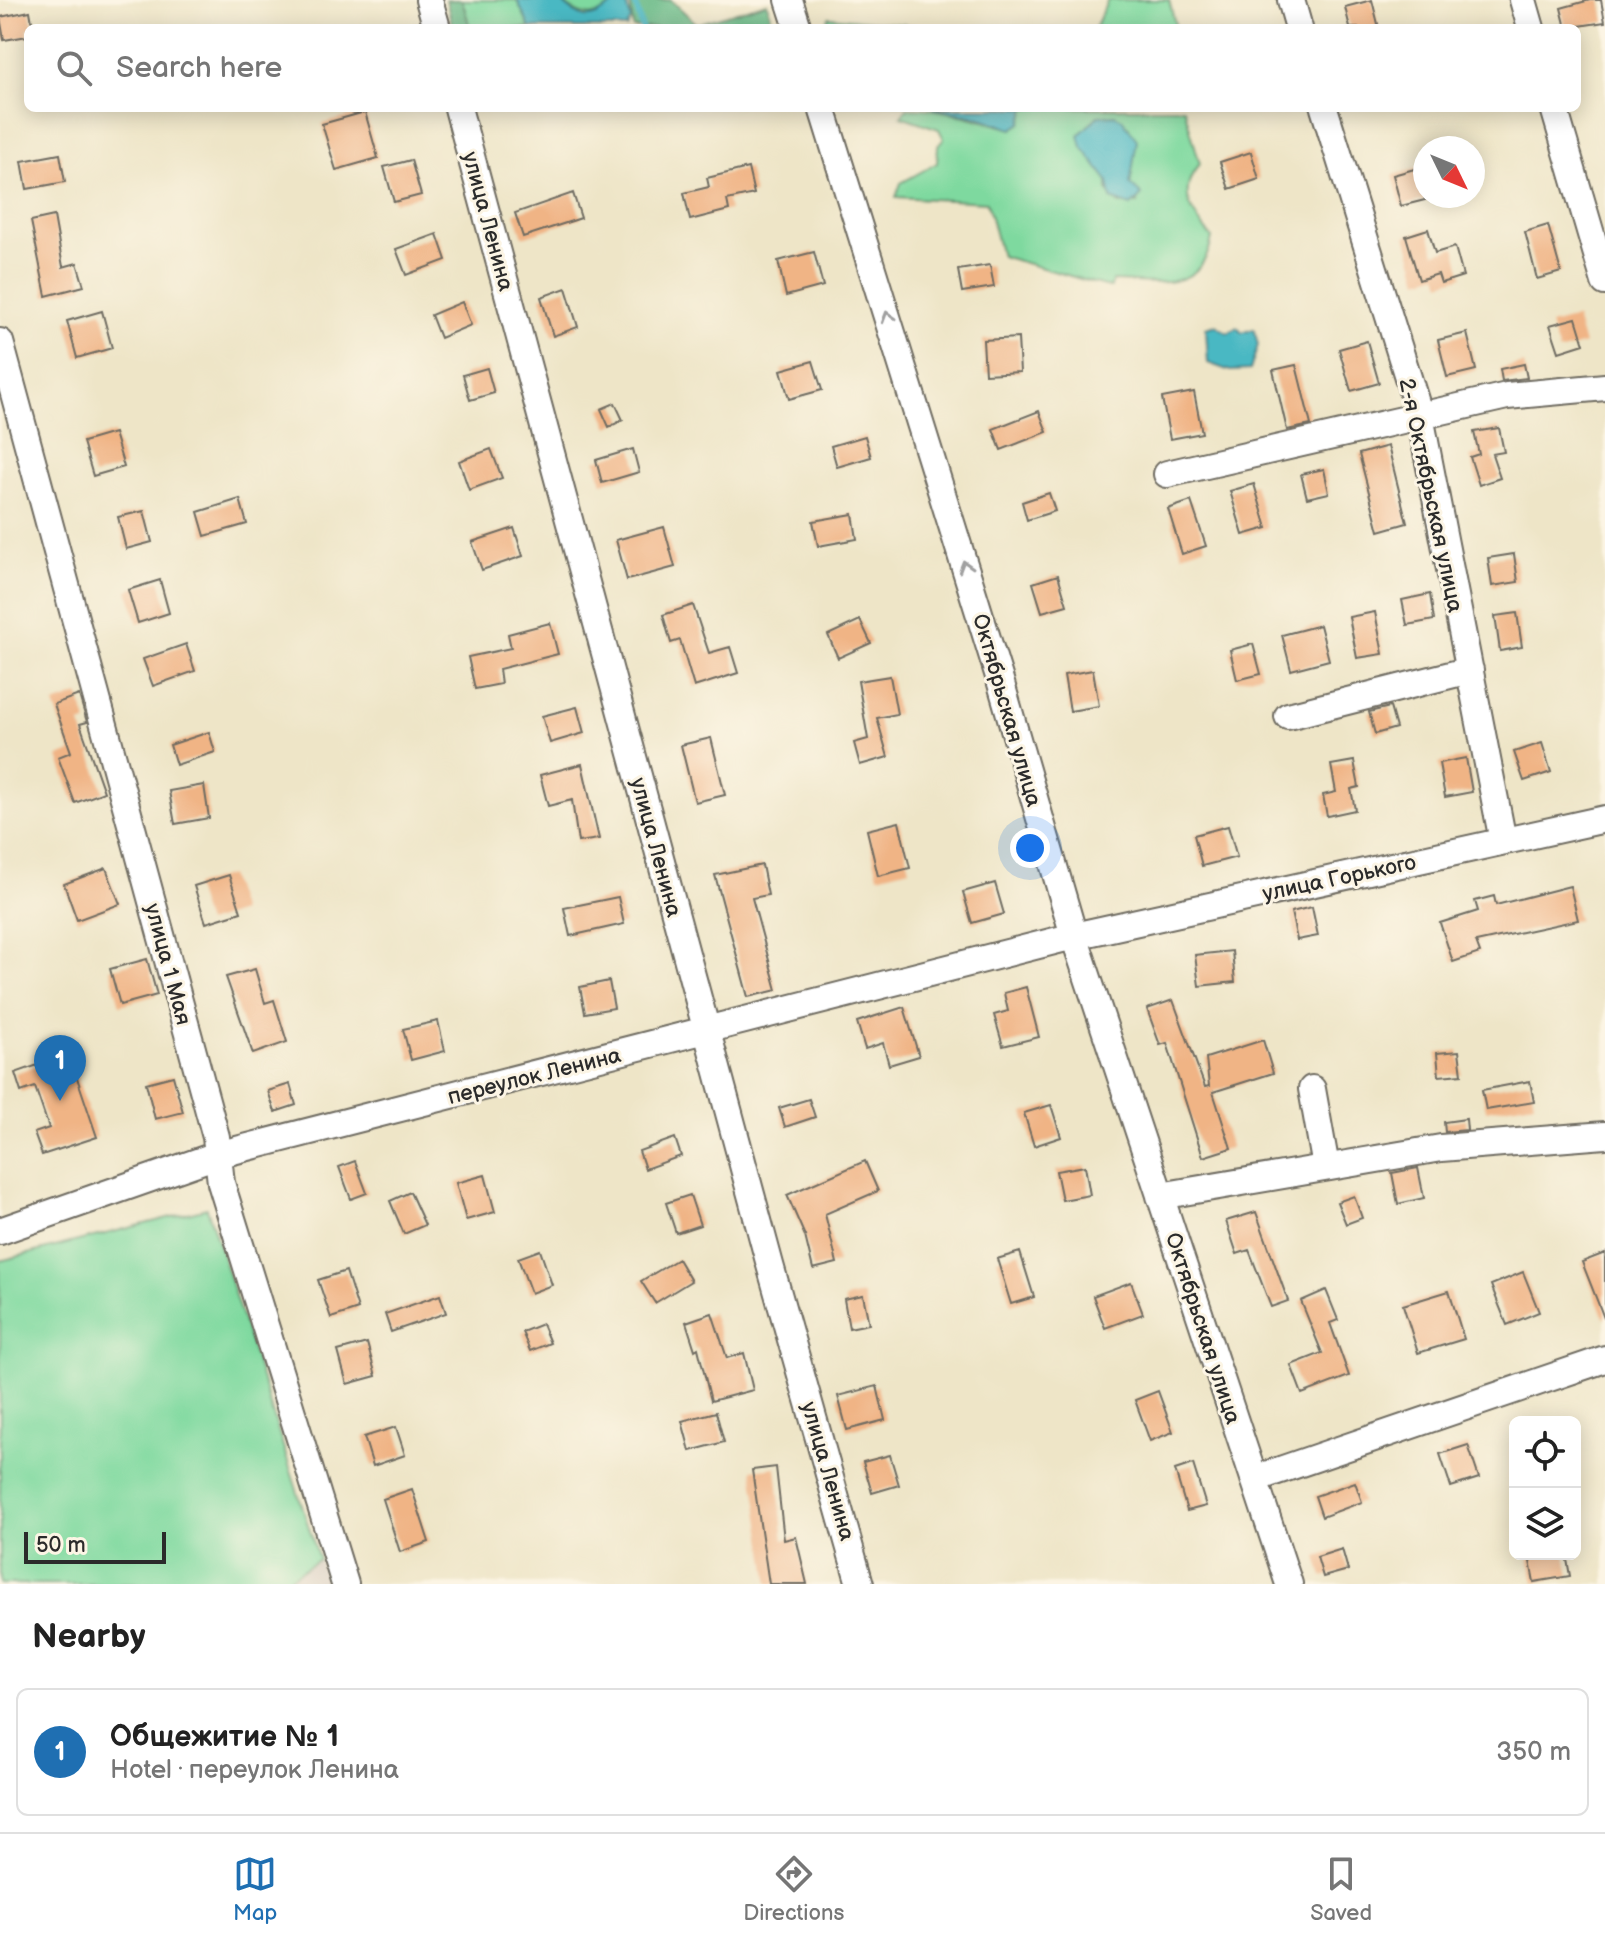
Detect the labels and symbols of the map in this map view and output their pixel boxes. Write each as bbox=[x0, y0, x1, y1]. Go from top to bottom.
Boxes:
north arrow bbox=[1413, 136, 1485, 208]
street label: улица Ленина bbox=[456, 149, 519, 294]
one-way arrow bbox=[881, 311, 897, 325]
street label: 2-я Октябрьская улица bbox=[1393, 376, 1469, 615]
one-way arrow bbox=[958, 559, 974, 573]
street label: Октябрьская улица bbox=[966, 611, 1047, 810]
street label: улица Ленина bbox=[624, 775, 687, 920]
your location bbox=[1010, 828, 1050, 868]
street label: улица Горького bbox=[1260, 849, 1418, 908]
street label: улица 1 Мая bbox=[138, 901, 197, 1028]
pin: 1 bbox=[34, 1035, 86, 1101]
street label: переулок Ленина bbox=[445, 1042, 624, 1111]
street label: Октябрьская улица bbox=[1159, 1229, 1246, 1427]
street label: улица Ленина bbox=[795, 1399, 860, 1544]
scale bar bbox=[24, 1528, 166, 1564]

